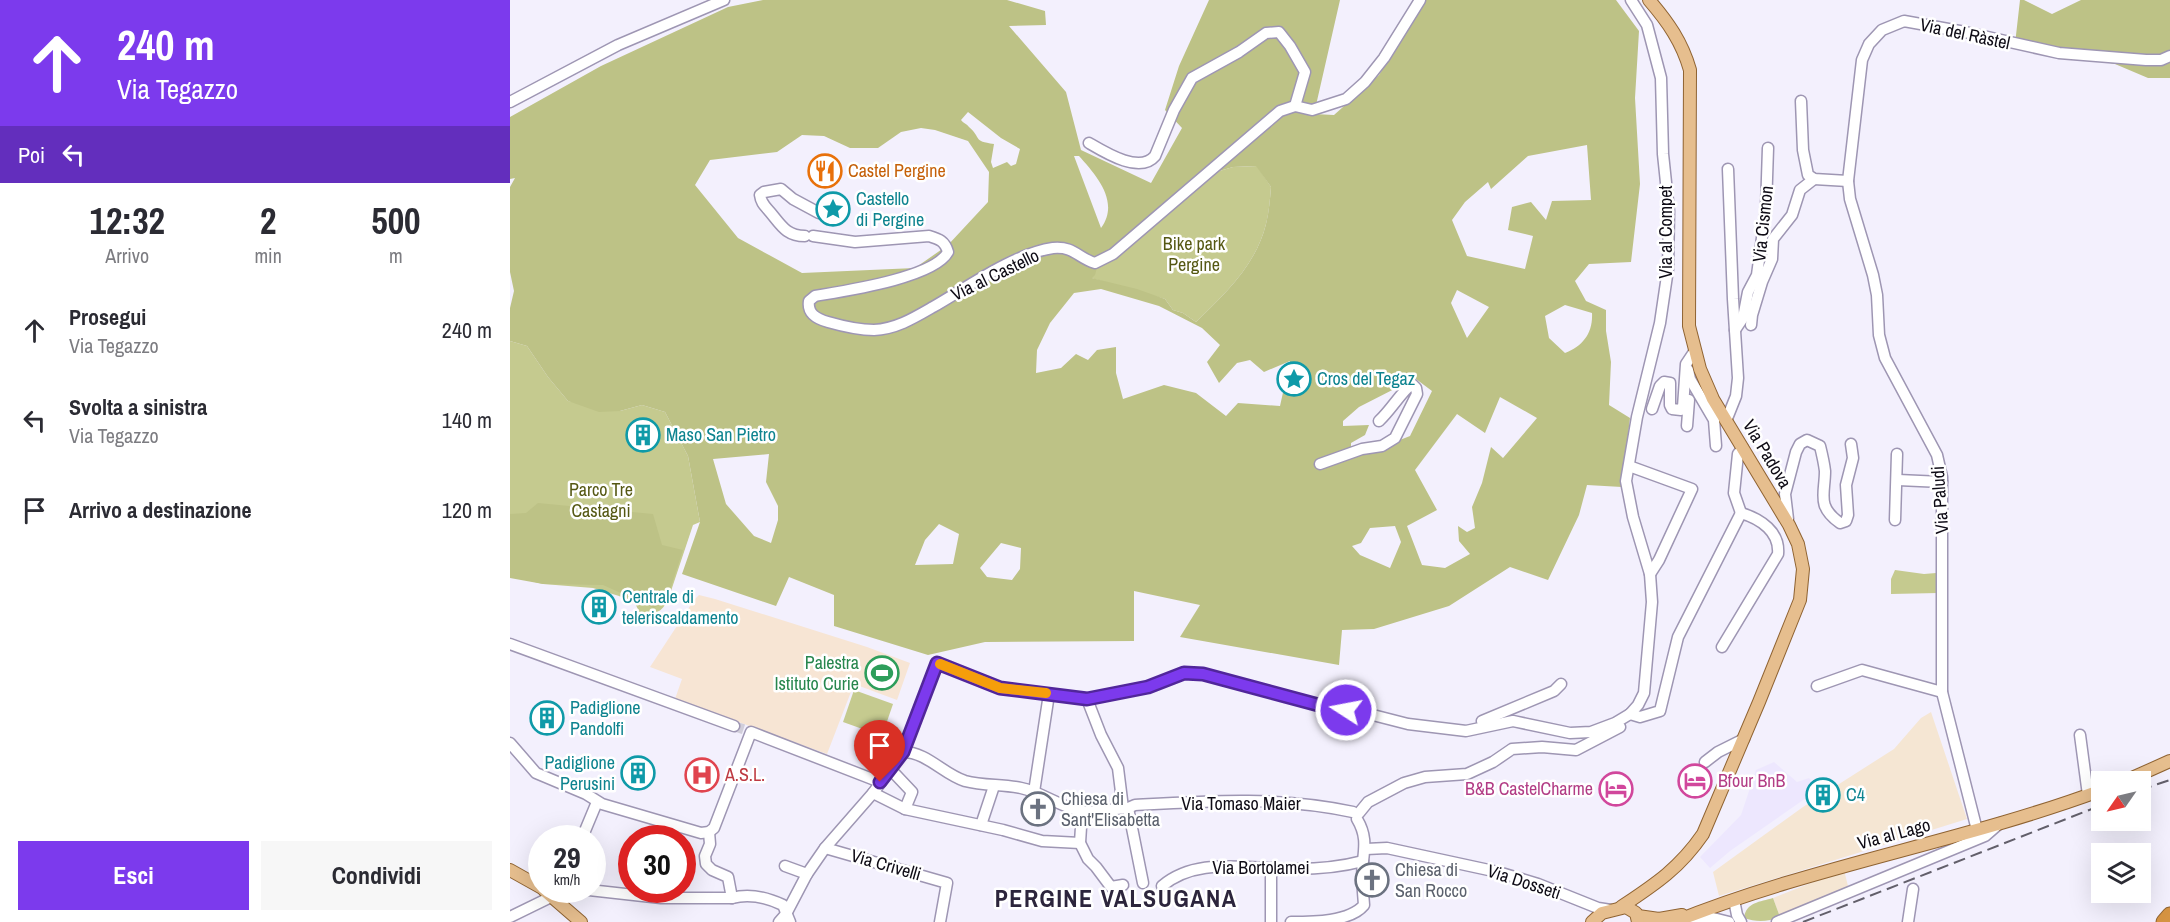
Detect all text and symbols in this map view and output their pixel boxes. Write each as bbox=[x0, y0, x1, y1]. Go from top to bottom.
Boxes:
street label: Via del Ràstel bbox=[1918, 12, 2013, 55]
text: 240 m bbox=[117, 17, 215, 73]
icon: ahead bbox=[18, 24, 96, 102]
text: Via Tegazzo bbox=[117, 71, 238, 107]
icon: left bbox=[57, 138, 90, 171]
text: Poi bbox=[18, 140, 45, 170]
restaurant icon: Castel Pergine bbox=[807, 153, 843, 189]
place label: Castel Pergine bbox=[848, 158, 946, 183]
street label: Via Cismon bbox=[1746, 184, 1779, 263]
street label: Via al Compet bbox=[1653, 185, 1678, 279]
place label: Castello di Pergine bbox=[856, 186, 924, 232]
place icon: Castello di Pergine bbox=[815, 191, 851, 227]
text: 12:32 bbox=[89, 197, 165, 245]
text: 2 bbox=[260, 197, 276, 245]
text: 500 bbox=[371, 197, 421, 245]
park label: Bike park Pergine bbox=[1163, 231, 1226, 277]
text: Arrivo bbox=[105, 242, 149, 269]
text: min bbox=[254, 242, 282, 269]
text: m bbox=[389, 242, 403, 269]
street label: Via al Castello bbox=[947, 243, 1043, 307]
text: Prosegui bbox=[69, 302, 146, 332]
icon: ahead bbox=[18, 314, 51, 347]
text: 240 m bbox=[442, 315, 492, 345]
text: Via Tegazzo bbox=[69, 332, 159, 359]
place icon: Cros del Tegaz bbox=[1276, 361, 1312, 397]
place label: Cros del Tegaz bbox=[1317, 366, 1415, 391]
text: Svolta a sinistra bbox=[69, 392, 207, 422]
icon: left bbox=[18, 404, 51, 437]
text: 140 m bbox=[442, 405, 492, 435]
street label: Via Padova bbox=[1737, 415, 1798, 493]
building icon: Maso San Pietro bbox=[625, 417, 661, 453]
text: Via Tegazzo bbox=[69, 422, 159, 449]
place label: Maso San Pietro bbox=[666, 422, 776, 447]
street label: Via Paludi bbox=[1925, 465, 1954, 535]
park label: Parco Tre Castagni bbox=[569, 477, 633, 523]
icon: arrive bbox=[18, 494, 51, 527]
text: Arrivo a destinazione bbox=[69, 495, 251, 525]
text: 120 m bbox=[442, 495, 492, 525]
place label: Centrale di teleriscaldamento bbox=[622, 584, 739, 630]
building icon: Centrale di teleriscaldamento bbox=[581, 589, 617, 625]
place label: Palestra Istituto Curie bbox=[774, 650, 859, 696]
sports icon: Palestra Istituto Curie bbox=[864, 655, 900, 691]
position arrow bbox=[1314, 678, 1378, 742]
place label: Padiglione Pandolfi bbox=[570, 695, 641, 741]
building icon: Padiglione Pandolfi bbox=[529, 700, 565, 736]
pin bbox=[854, 720, 905, 782]
icon: arrive bbox=[863, 729, 896, 762]
place label: Padiglione Perusini bbox=[544, 750, 615, 796]
building icon: Padiglione Perusini bbox=[620, 755, 656, 791]
hospital icon: A.S.L. bbox=[684, 757, 720, 793]
place label: A.S.L. bbox=[724, 762, 765, 787]
hotel icon: Bfour BnB bbox=[1677, 763, 1713, 799]
place label: Bfour BnB bbox=[1718, 768, 1785, 793]
hotel icon: B&B CastelCharme bbox=[1598, 771, 1634, 807]
north arrow bbox=[2091, 771, 2151, 831]
map controls bbox=[2091, 771, 2151, 903]
place label: B&B CastelCharme bbox=[1465, 776, 1593, 801]
building icon: C4 bbox=[1805, 777, 1841, 813]
place label: C4 bbox=[1846, 782, 1865, 807]
place label: Chiesa di Sant'Elisabetta bbox=[1061, 786, 1160, 832]
church icon: Chiesa di Sant'Elisabetta bbox=[1020, 791, 1056, 827]
street label: Via Tomaso Maier bbox=[1181, 791, 1301, 816]
street label: Via al Lago bbox=[1855, 812, 1933, 855]
speed limit sign: 30 bbox=[618, 825, 696, 903]
text: 29 bbox=[553, 837, 581, 877]
button: Esci bbox=[18, 841, 249, 910]
button: Condividi bbox=[261, 841, 492, 910]
street label: Via Crivelli bbox=[848, 843, 924, 886]
button: layers bbox=[2091, 843, 2151, 903]
street label: Via Bortolamei bbox=[1212, 855, 1310, 880]
place label: Chiesa di San Rocco bbox=[1395, 857, 1467, 903]
street label: Via Dosseti bbox=[1484, 858, 1564, 905]
church icon: Chiesa di San Rocco bbox=[1354, 862, 1390, 898]
text: km/h bbox=[554, 869, 580, 890]
district label: PERGINE VALSUGANA bbox=[995, 882, 1237, 914]

